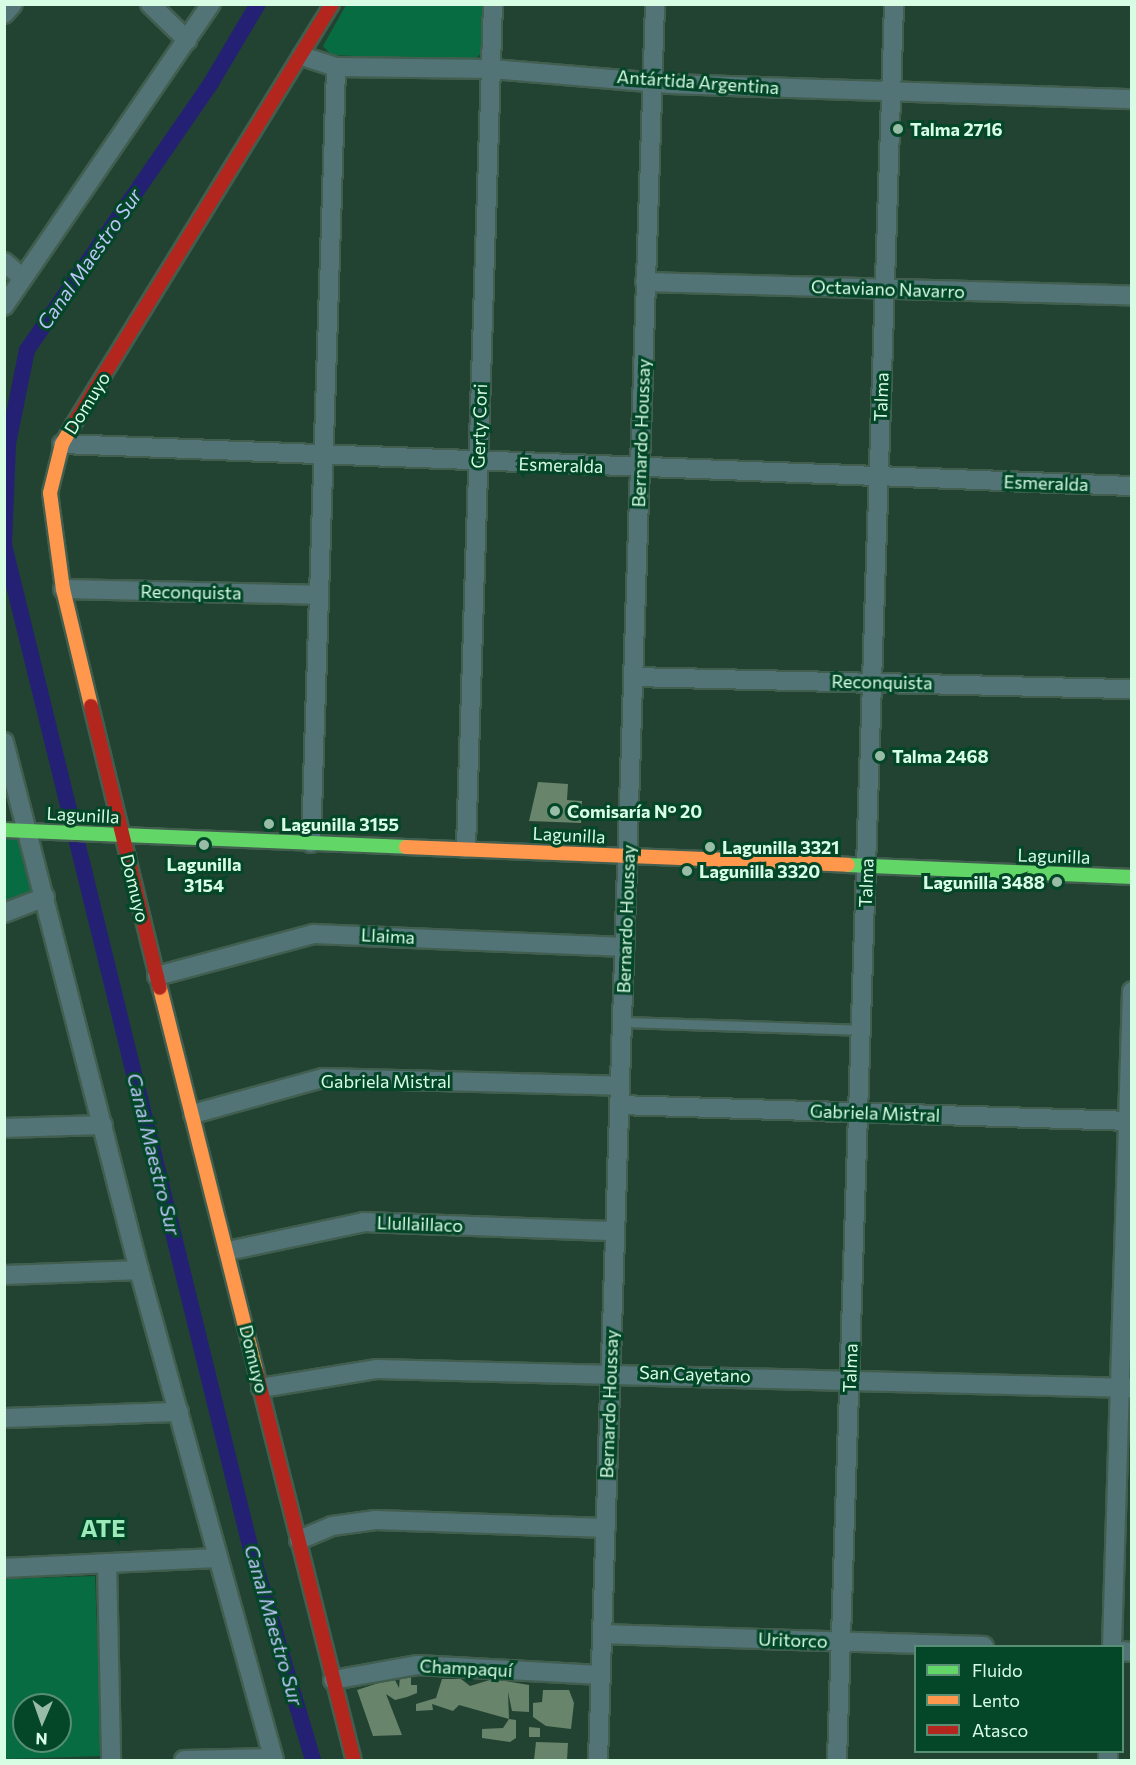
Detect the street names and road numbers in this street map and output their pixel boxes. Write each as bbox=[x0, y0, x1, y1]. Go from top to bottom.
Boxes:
street label: Antártida Argentina bbox=[616, 66, 780, 98]
street label: Octaviano Navarro bbox=[811, 276, 965, 302]
street label: Bernardo Houssay bbox=[628, 358, 654, 508]
street label: Domuyo bbox=[59, 368, 115, 438]
street label: Talma bbox=[869, 372, 893, 422]
street label: Gerty Cori bbox=[467, 383, 491, 469]
street label: Esmeralda bbox=[518, 453, 604, 477]
street label: Esmeralda bbox=[1003, 471, 1089, 495]
street label: Reconquista bbox=[140, 580, 242, 604]
street label: Reconquista bbox=[831, 670, 933, 694]
street label: Lagunilla bbox=[46, 802, 120, 828]
street label: Lagunilla bbox=[532, 822, 606, 848]
street label: Bernardo Houssay bbox=[613, 844, 639, 994]
street label: Lagunilla bbox=[1017, 844, 1091, 868]
street label: Domuyo bbox=[116, 852, 154, 924]
street label: Talma bbox=[854, 858, 878, 908]
street label: Llaima bbox=[360, 924, 416, 948]
street label: Gabriela Mistral bbox=[321, 1070, 451, 1092]
street label: Gabriela Mistral bbox=[809, 1100, 941, 1126]
street label: Llullaillaco bbox=[376, 1212, 464, 1236]
street label: Domuyo bbox=[235, 1323, 273, 1395]
street label: Bernardo Houssay bbox=[596, 1329, 622, 1479]
street label: Talma bbox=[838, 1343, 862, 1393]
street label: San Cayetano bbox=[639, 1361, 751, 1387]
street label: Uritorco bbox=[758, 1628, 828, 1652]
street label: Champaquí bbox=[419, 1655, 513, 1681]

